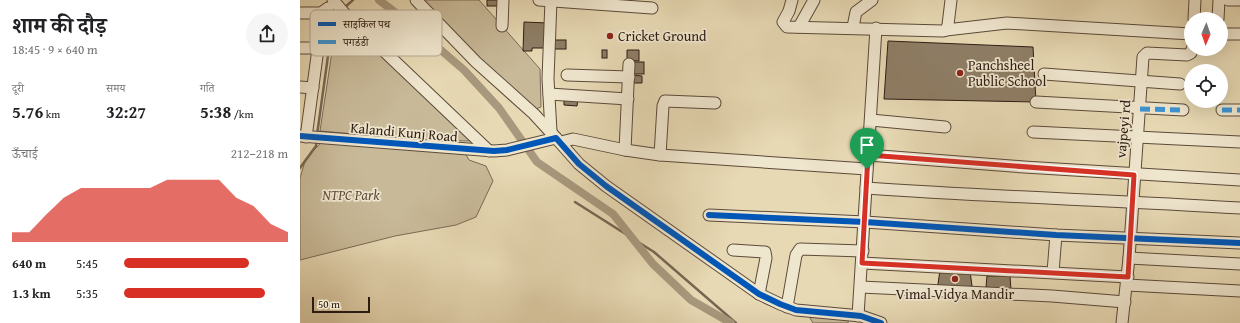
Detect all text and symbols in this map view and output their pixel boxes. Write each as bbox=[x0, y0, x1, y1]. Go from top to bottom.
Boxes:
text: शाम की दौड़ bbox=[12, 9, 106, 41]
legend bbox=[310, 10, 442, 56]
north arrow bbox=[1184, 12, 1228, 56]
map controls bbox=[1184, 12, 1228, 108]
button: share bbox=[246, 13, 288, 55]
text: साइकिल पथ bbox=[342, 16, 391, 32]
place label: Cricket Ground bbox=[618, 26, 707, 46]
marker: Cricket Ground bbox=[605, 31, 615, 41]
text: पगडंडी bbox=[342, 34, 370, 50]
text: 18:45 · 9 × 640 m bbox=[12, 40, 98, 59]
place label: Panchsheel Public School bbox=[968, 55, 1046, 91]
button: locate bbox=[1184, 64, 1228, 108]
marker: Panchsheel Public School bbox=[955, 68, 965, 78]
text: दूरी bbox=[12, 80, 24, 96]
text: समय bbox=[106, 80, 125, 96]
text: गति bbox=[200, 80, 214, 96]
text: 5.76 bbox=[12, 99, 43, 124]
text: 32:27 bbox=[106, 99, 146, 124]
text: 5:38 bbox=[200, 99, 231, 124]
street label: vajpeyi rd bbox=[1110, 99, 1136, 159]
text: km bbox=[43, 106, 60, 122]
text: /km bbox=[231, 106, 253, 122]
street label: Kalandi Kunj Road bbox=[350, 117, 459, 147]
pin bbox=[850, 128, 884, 169]
icon: arrive bbox=[856, 134, 878, 156]
text: ऊँचाई bbox=[12, 144, 38, 163]
text: 212–218 m bbox=[231, 144, 288, 163]
park label: NTPC Park bbox=[322, 185, 380, 205]
text: 640 m bbox=[12, 254, 46, 273]
text: 5:45 bbox=[76, 254, 98, 273]
marker: Vimal Vidya Mandir bbox=[950, 274, 960, 284]
text: 1.3 km bbox=[12, 284, 51, 303]
text: 5:35 bbox=[76, 284, 98, 303]
place label: Vimal Vidya Mandir bbox=[896, 284, 1014, 304]
scale bar bbox=[312, 295, 370, 314]
text: 50 m bbox=[318, 296, 340, 312]

